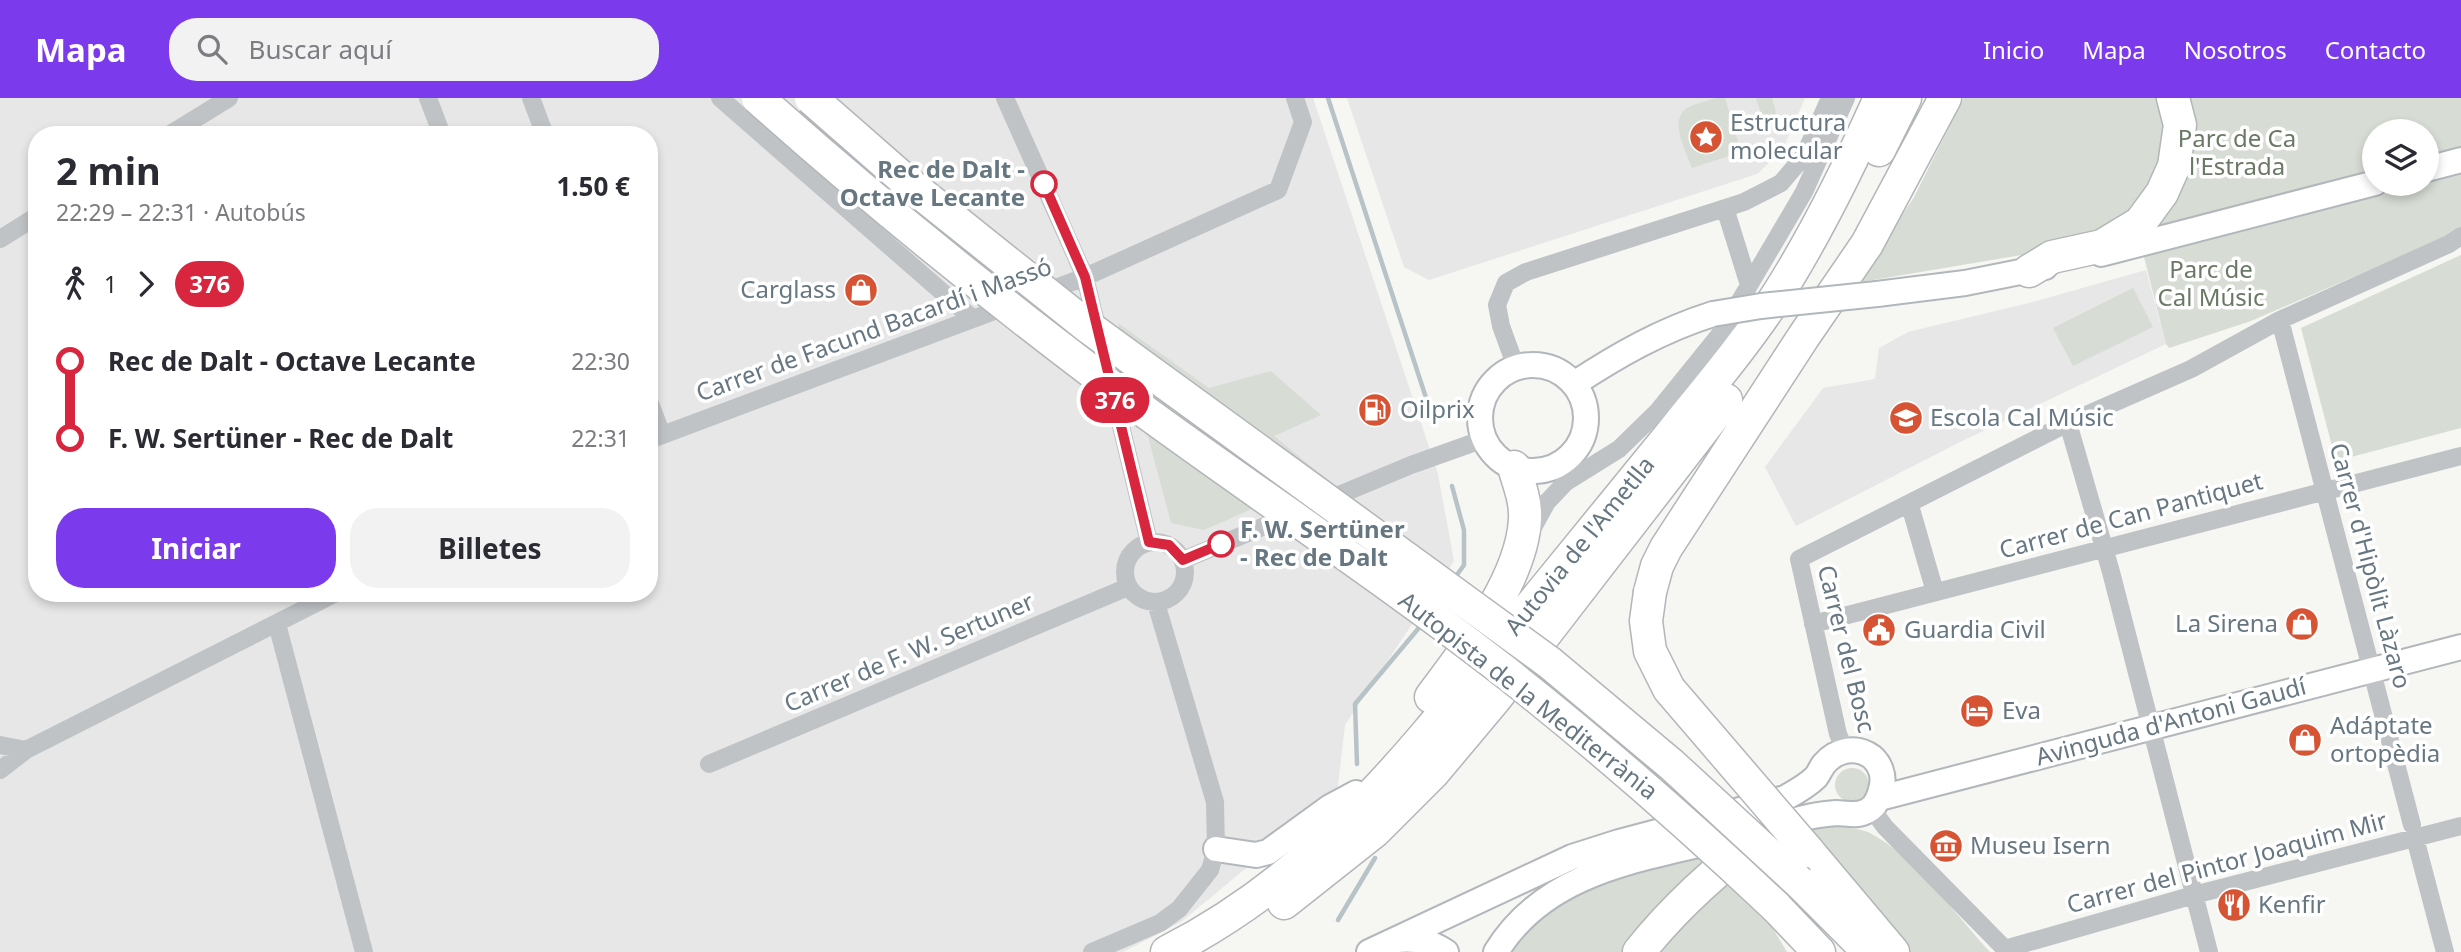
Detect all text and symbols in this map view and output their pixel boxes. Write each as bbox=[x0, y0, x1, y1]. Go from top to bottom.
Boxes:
search box bbox=[169, 18, 659, 81]
text: Mapa bbox=[35, 27, 127, 72]
icon: search bbox=[193, 30, 231, 68]
text: Buscar aquí bbox=[249, 31, 392, 67]
text: Inicio bbox=[1983, 33, 2044, 66]
text: Mapa bbox=[2082, 33, 2146, 66]
text: Nosotros bbox=[2184, 33, 2287, 66]
text: Contacto bbox=[2325, 33, 2426, 66]
place label: Estructura molecular bbox=[1730, 105, 1846, 166]
place icon: Estructura molecular bbox=[1687, 118, 1725, 156]
map controls bbox=[2362, 119, 2439, 196]
button: layers bbox=[2362, 119, 2439, 196]
park label: Parc de Ca l'Estrada bbox=[2178, 121, 2296, 182]
text: 2 min bbox=[56, 144, 161, 196]
place label: Rec de Dalt - Octave Lecante bbox=[840, 152, 1025, 213]
text: 1.50 € bbox=[556, 168, 630, 204]
marker: Rec de Dalt - Octave Lecante bbox=[1031, 171, 1057, 197]
text: 22:29 – 22:31 · Autobús bbox=[56, 196, 306, 228]
street label: Carrer de Facund Bacardí i Massó bbox=[691, 249, 1056, 408]
park label: Parc de Cal Músic bbox=[2158, 252, 2264, 313]
icon: walk bbox=[56, 265, 94, 303]
icon: forward bbox=[127, 265, 165, 303]
text: 376 bbox=[189, 267, 230, 300]
text: 1 bbox=[104, 268, 117, 300]
shop icon: Carglass bbox=[842, 271, 880, 309]
place label: Carglass bbox=[740, 272, 836, 305]
text: Rec de Dalt - Octave Lecante bbox=[108, 343, 476, 379]
text: 22:30 bbox=[571, 345, 630, 377]
line badge: 376 bbox=[1075, 377, 1155, 423]
text: 376 bbox=[1094, 383, 1136, 416]
fuel station icon: Oilprix bbox=[1356, 391, 1394, 429]
place label: Oilprix bbox=[1400, 392, 1475, 425]
school or university icon: Escola Cal Músic bbox=[1887, 399, 1925, 437]
place label: Escola Cal Músic bbox=[1930, 400, 2114, 433]
text: F. W. Sertüner - Rec de Dalt bbox=[108, 420, 453, 456]
text: 22:31 bbox=[571, 422, 630, 454]
street label: Carrer d'Hipòlit Làzaro bbox=[2323, 439, 2420, 692]
street label: Autovia de l'Ametlla bbox=[1496, 449, 1661, 641]
street label: Carrer de Can Pantiquet bbox=[1995, 463, 2266, 566]
button: Iniciar bbox=[56, 508, 336, 588]
button: Billetes bbox=[350, 508, 630, 588]
place label: F. W. Sertüner - Rec de Dalt bbox=[1240, 512, 1405, 573]
marker: F. W. Sertüner - Rec de Dalt bbox=[1208, 531, 1234, 557]
street label: Carrer del Bosc bbox=[1811, 561, 1884, 736]
street label: Autopista de la Mediterrània bbox=[1393, 583, 1665, 806]
street label: Carrer de F. W. Sertuner bbox=[779, 584, 1038, 719]
shop icon: La Sirena bbox=[2283, 605, 2321, 643]
place label: La Sirena bbox=[2175, 606, 2278, 639]
public building icon: Guardia Civil bbox=[1860, 611, 1898, 649]
place label: Guardia Civil bbox=[1904, 612, 2046, 645]
street label: Avinguda d'Antoni Gaudí bbox=[2032, 668, 2310, 773]
hotel icon: Eva bbox=[1958, 692, 1996, 730]
place label: Eva bbox=[2002, 693, 2041, 726]
place label: Adáptate ortopèdia bbox=[2330, 708, 2440, 769]
shop icon: Adáptate ortopèdia bbox=[2286, 721, 2324, 759]
street label: Carrer del Pintor Joaquim Mir bbox=[2063, 803, 2390, 920]
museum icon: Museu Isern bbox=[1927, 827, 1965, 865]
place label: Museu Isern bbox=[1970, 828, 2111, 861]
restaurant icon: Kenfir bbox=[2215, 886, 2253, 924]
place label: Kenfir bbox=[2258, 887, 2326, 920]

